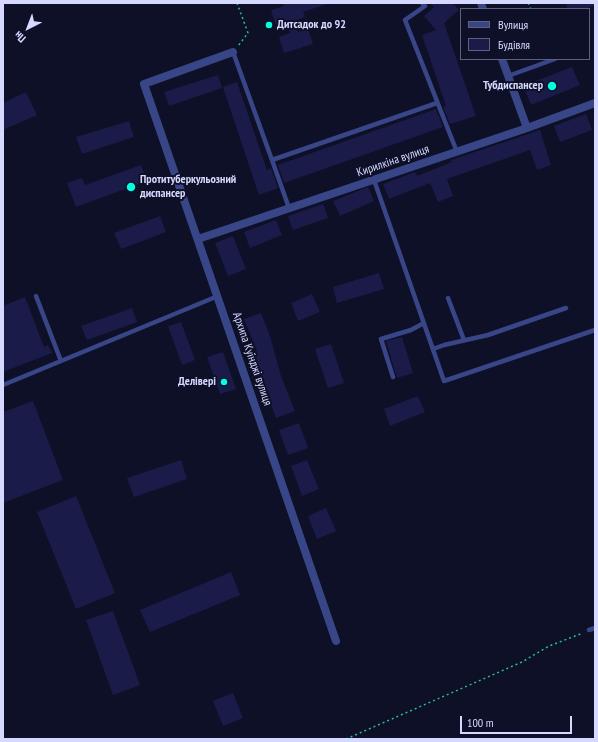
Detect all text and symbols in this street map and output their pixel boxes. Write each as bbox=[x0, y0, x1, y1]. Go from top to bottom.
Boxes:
north arrow bbox=[8, 8, 48, 48]
legend bbox=[460, 8, 590, 60]
text: Вулиця bbox=[498, 17, 528, 32]
place label: Дитсадок до 92 bbox=[277, 18, 346, 32]
marker: Дитсадок до 92 bbox=[264, 20, 274, 30]
text: Пн bbox=[11, 28, 29, 46]
text: Будівля bbox=[498, 37, 530, 52]
place label: Тубдиспансер bbox=[483, 79, 543, 93]
marker: Тубдиспансер bbox=[546, 80, 558, 92]
street label: Кирилкіна вулиця bbox=[355, 142, 431, 180]
place label: Протитуберкульозний диспансер bbox=[140, 173, 236, 201]
marker: Протитуберкульозний диспансер bbox=[125, 181, 137, 193]
street label: Архипа Куїнджі вулиця bbox=[229, 310, 275, 408]
place label: Делівері bbox=[178, 375, 216, 389]
marker: Делівері bbox=[219, 377, 229, 387]
scale bar bbox=[462, 708, 574, 734]
text: 100 m bbox=[467, 715, 494, 730]

